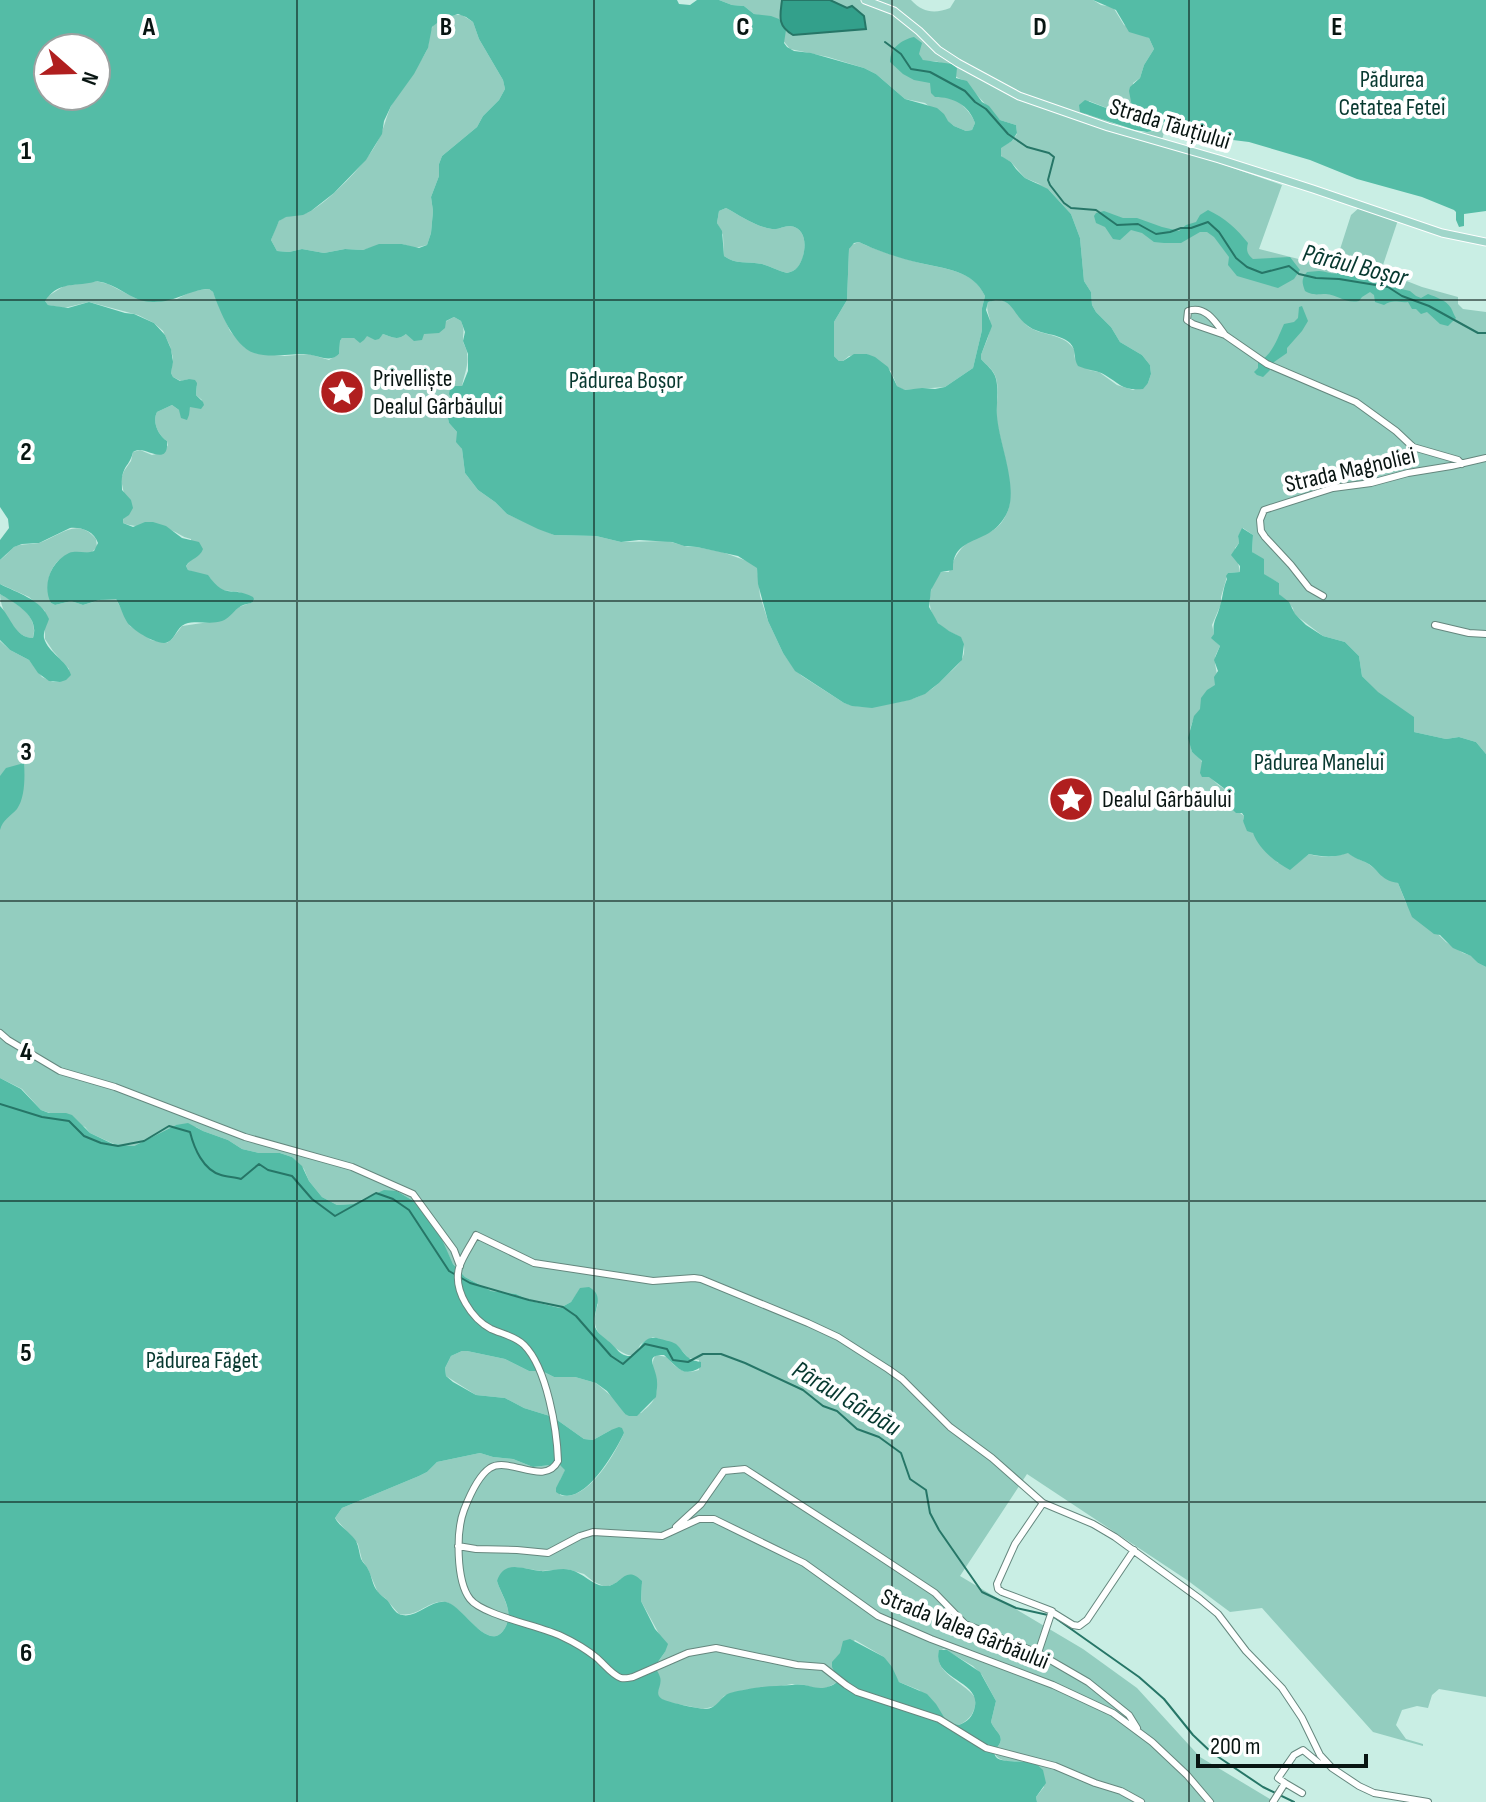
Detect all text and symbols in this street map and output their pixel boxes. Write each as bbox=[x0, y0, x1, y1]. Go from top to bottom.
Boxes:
text: A bbox=[142, 12, 156, 43]
text: B bbox=[440, 12, 452, 43]
text: C bbox=[736, 12, 750, 43]
text: D bbox=[1033, 12, 1047, 43]
text: E bbox=[1331, 12, 1343, 43]
north arrow bbox=[32, 32, 112, 112]
park label: Pădurea Cetatea Fetei bbox=[1339, 65, 1445, 122]
text: N bbox=[75, 68, 104, 88]
street label: Strada Tăuțiului bbox=[1106, 92, 1234, 156]
text: 1 bbox=[21, 136, 31, 167]
water label: Pârâul Boșor bbox=[1299, 238, 1412, 294]
place label: Privelliște Dealul Gârbăului bbox=[373, 364, 503, 421]
park label: Pădurea Boșor bbox=[569, 366, 683, 395]
place icon: Privelliște Dealul Gârbăului bbox=[318, 368, 366, 416]
text: 2 bbox=[20, 437, 32, 468]
street label: Strada Magnoliei bbox=[1282, 441, 1418, 499]
text: 3 bbox=[20, 737, 32, 768]
park label: Pădurea Manelui bbox=[1254, 748, 1384, 777]
place icon: Dealul Gârbăului bbox=[1047, 775, 1095, 823]
place label: Dealul Gârbăului bbox=[1102, 785, 1232, 814]
text: 4 bbox=[20, 1037, 32, 1068]
text: 5 bbox=[20, 1338, 32, 1369]
park label: Pădurea Făget bbox=[146, 1346, 258, 1375]
water label: Pârâul Gârbău bbox=[786, 1355, 906, 1444]
street label: Strada Valea Gârbăului bbox=[877, 1582, 1053, 1676]
text: 6 bbox=[20, 1638, 32, 1669]
scale bar bbox=[1198, 1718, 1366, 1768]
text: 200 m bbox=[1210, 1732, 1261, 1761]

